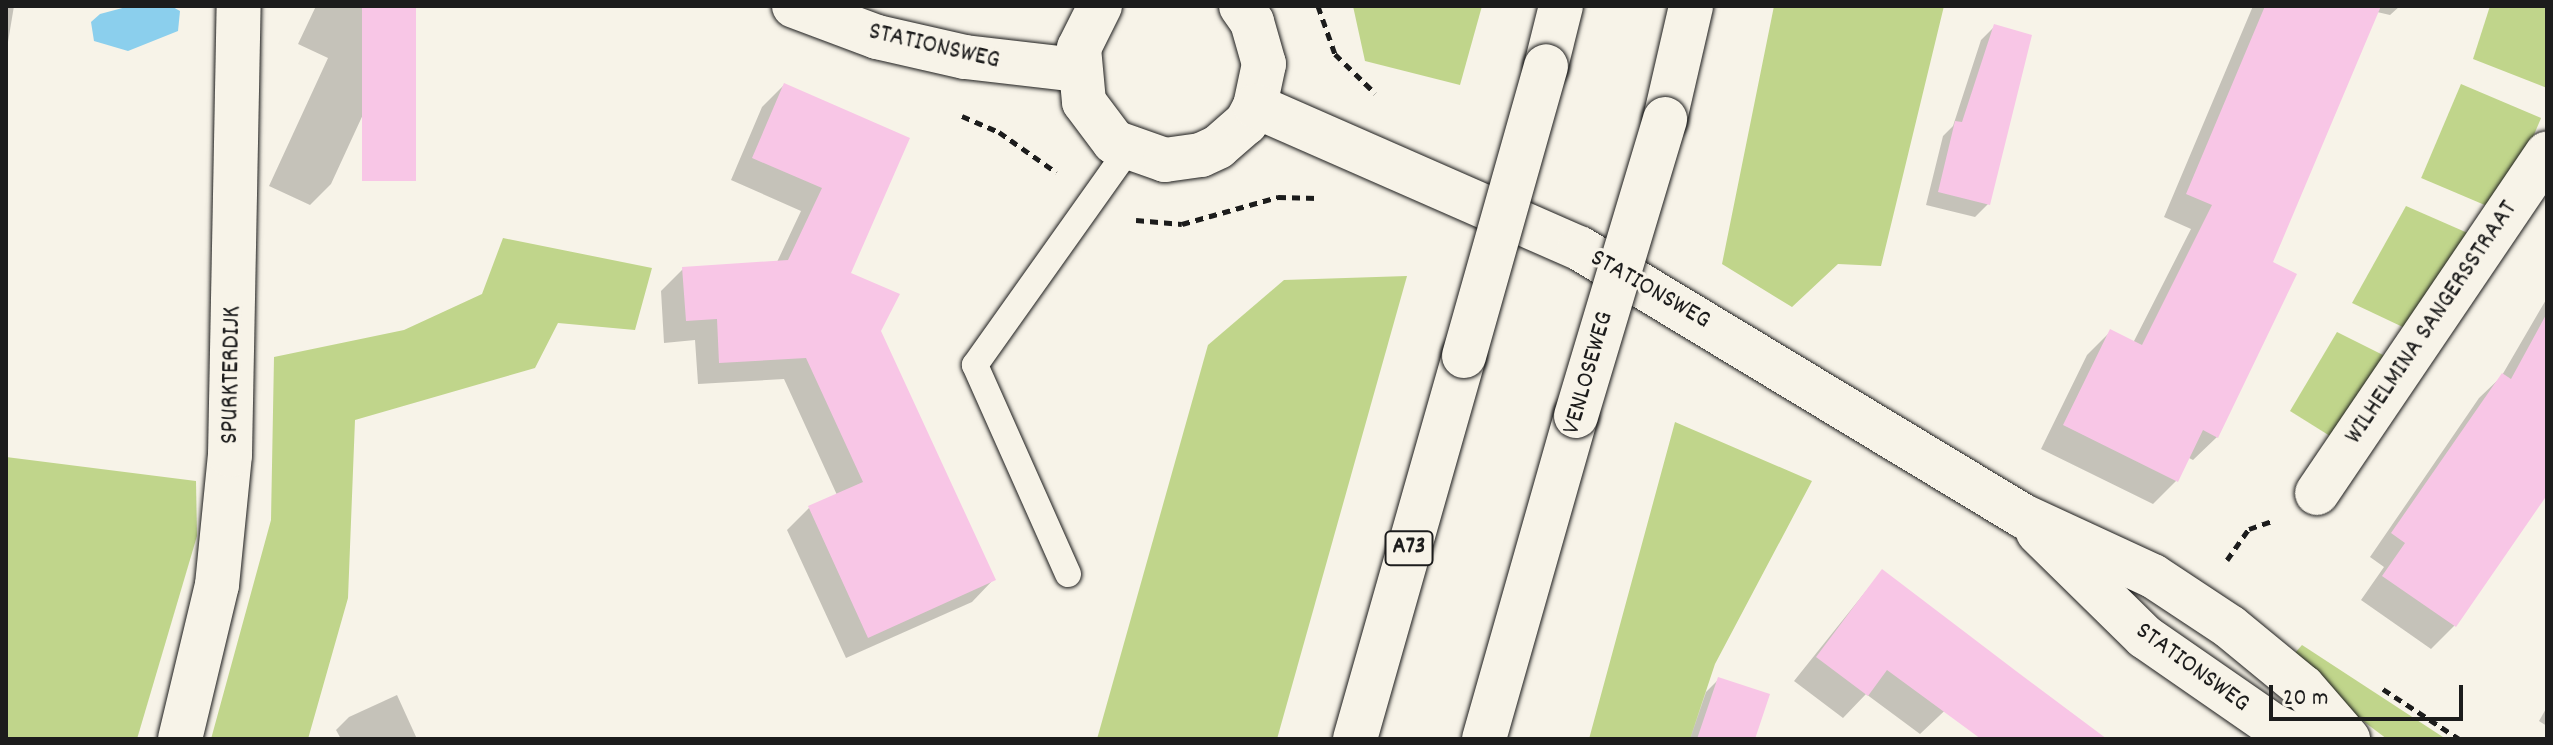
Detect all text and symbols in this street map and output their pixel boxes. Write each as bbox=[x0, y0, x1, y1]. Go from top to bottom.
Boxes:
street label: STATIONSWEG bbox=[865, 17, 1003, 77]
street label: WILHELMINA SANGERSSTRAAT bbox=[2339, 195, 2525, 451]
street label: STATIONSWEG bbox=[1584, 243, 1716, 337]
street label: SPURKTERDIJK bbox=[215, 306, 249, 444]
street label: VENLOSEWEG bbox=[1557, 308, 1621, 438]
road number: A73 bbox=[1383, 528, 1435, 568]
street label: STATIONSWEG bbox=[2129, 616, 2255, 720]
scale bar bbox=[2273, 669, 2467, 719]
text: 20 m bbox=[2283, 682, 2329, 716]

